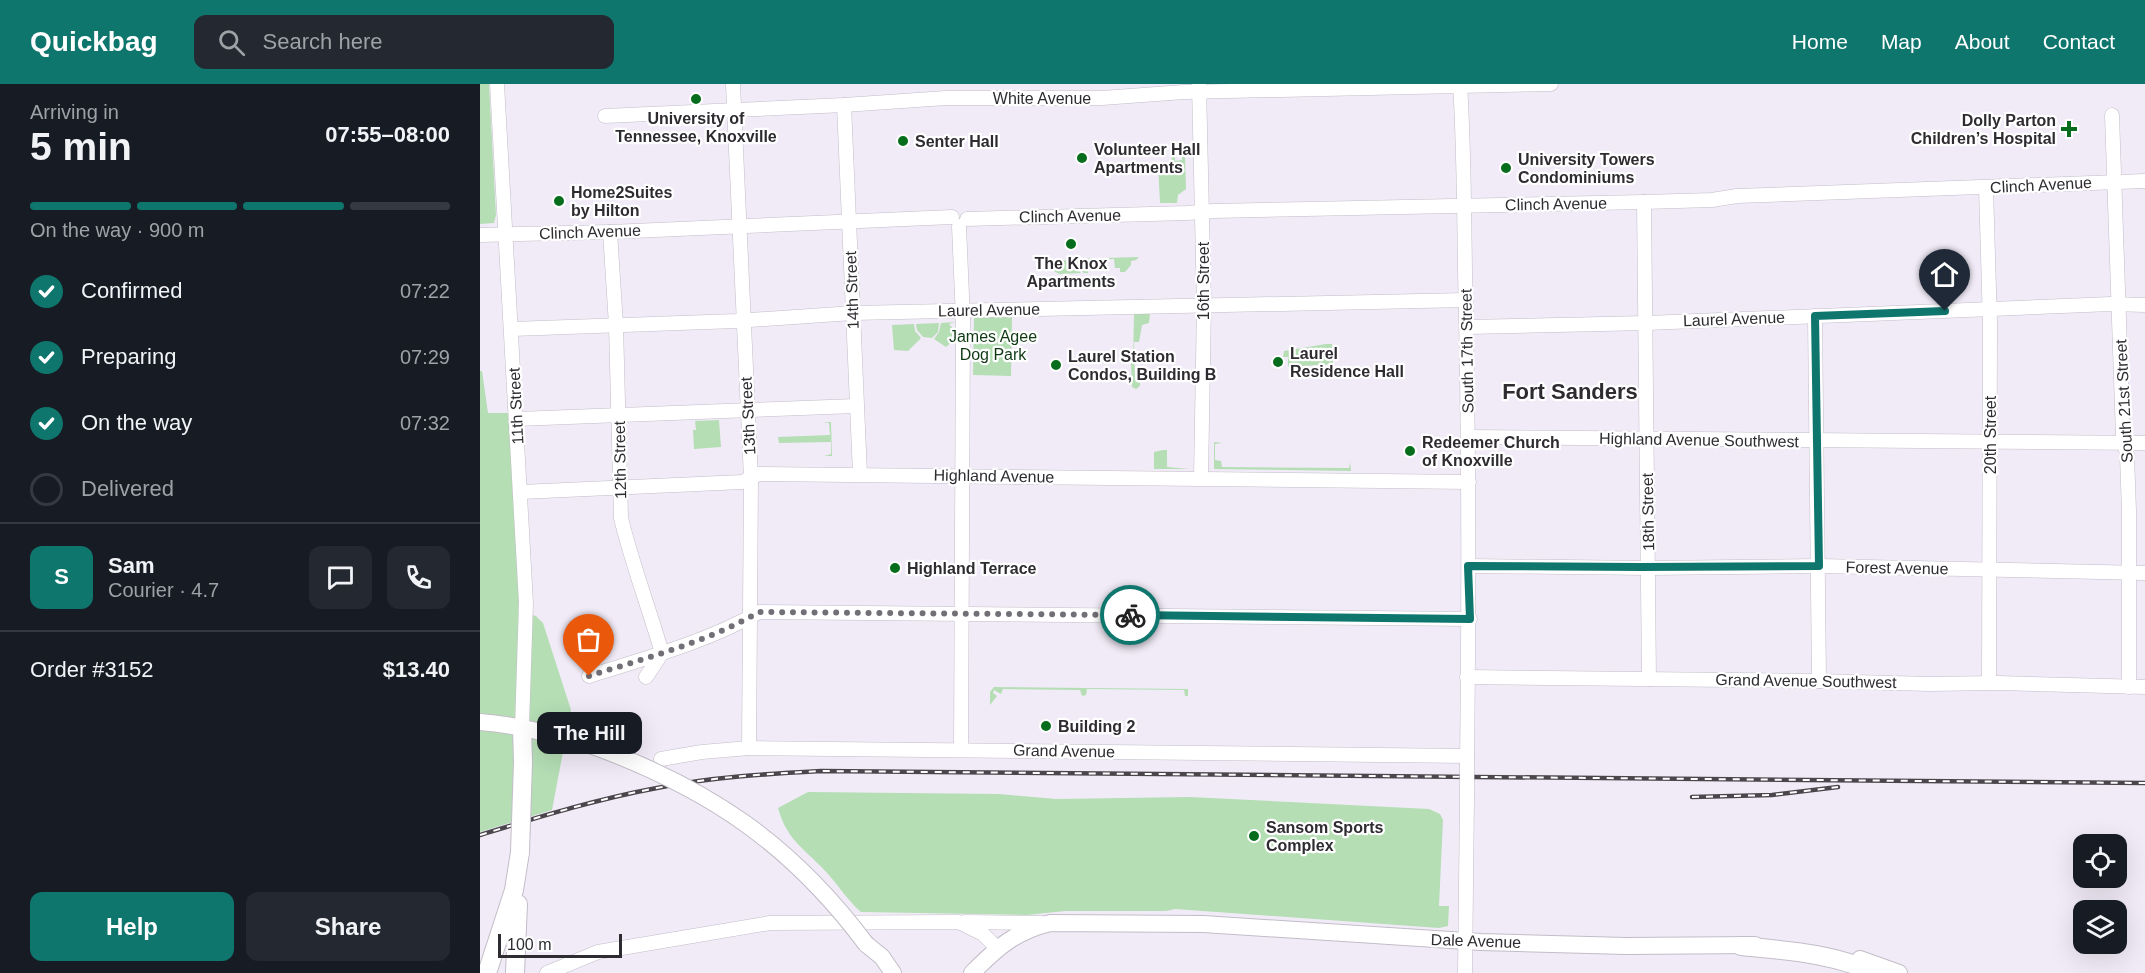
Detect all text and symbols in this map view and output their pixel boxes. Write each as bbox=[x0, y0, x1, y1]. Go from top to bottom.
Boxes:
search box bbox=[194, 15, 614, 69]
text: Quickbag bbox=[30, 26, 158, 57]
icon: search bbox=[215, 26, 248, 59]
text: Search here bbox=[263, 29, 382, 54]
text: Home bbox=[1792, 30, 1848, 53]
text: Map bbox=[1881, 30, 1922, 53]
text: About bbox=[1955, 30, 2010, 53]
text: Contact bbox=[2043, 30, 2115, 53]
street label: White Avenue bbox=[993, 90, 1091, 107]
marker: University of Tennessee, Knoxville bbox=[689, 92, 703, 106]
text: Arriving in bbox=[30, 101, 119, 123]
place label: University of Tennessee, Knoxville bbox=[615, 110, 777, 145]
place label: Dolly Parton Children’s Hospital bbox=[1911, 112, 2056, 147]
marker: Dolly Parton Children’s Hospital bbox=[2060, 120, 2078, 138]
text: 07:55–08:00 bbox=[325, 122, 450, 147]
text: 5 min bbox=[30, 125, 132, 168]
place label: Senter Hall bbox=[915, 133, 999, 150]
marker: Senter Hall bbox=[896, 134, 910, 148]
place label: Volunteer Hall Apartments bbox=[1094, 141, 1200, 176]
marker: Volunteer Hall Apartments bbox=[1075, 151, 1089, 165]
place label: University Towers Condominiums bbox=[1518, 151, 1655, 186]
marker: University Towers Condominiums bbox=[1499, 161, 1513, 175]
street label: Clinch Avenue bbox=[1990, 174, 2092, 196]
place label: Home2Suites by Hilton bbox=[571, 184, 672, 219]
marker: Home2Suites by Hilton bbox=[552, 194, 566, 208]
street label: Clinch Avenue bbox=[1505, 195, 1607, 213]
street label: Clinch Avenue bbox=[1019, 207, 1121, 225]
text: On the way · 900 m bbox=[30, 219, 205, 241]
street label: Clinch Avenue bbox=[539, 222, 641, 242]
marker: The Knox Apartments bbox=[1064, 237, 1078, 251]
street label: 16th Street bbox=[1195, 241, 1212, 320]
pin bbox=[1919, 249, 1970, 311]
street label: 14th Street bbox=[842, 250, 862, 329]
place label: The Knox Apartments bbox=[1027, 255, 1116, 290]
icon: home bbox=[1928, 258, 1961, 291]
icon: check bbox=[30, 275, 63, 308]
text: Confirmed bbox=[81, 278, 182, 303]
text: 07:22 bbox=[400, 280, 450, 302]
street label: South 17th Street bbox=[1457, 288, 1477, 413]
street label: Laurel Avenue bbox=[938, 301, 1040, 319]
street label: Laurel Avenue bbox=[1683, 309, 1785, 329]
park label: James Agee Dog Park bbox=[949, 328, 1037, 363]
street label: South 21st Street bbox=[2112, 338, 2136, 463]
icon: check bbox=[30, 341, 63, 374]
text: Preparing bbox=[81, 344, 176, 369]
place label: Laurel Residence Hall bbox=[1290, 345, 1404, 380]
text: 07:29 bbox=[400, 346, 450, 368]
place label: Laurel Station Condos, Building B bbox=[1068, 348, 1216, 383]
marker: Laurel Residence Hall bbox=[1271, 355, 1285, 369]
marker: Laurel Station Condos, Building B bbox=[1049, 358, 1063, 372]
street label: 11th Street bbox=[505, 367, 527, 445]
street label: 13th Street bbox=[737, 376, 759, 456]
district label: Fort Sanders bbox=[1502, 379, 1638, 404]
street label: 20th Street bbox=[1982, 395, 1999, 474]
icon: check bbox=[30, 407, 63, 440]
text: On the way bbox=[81, 410, 192, 435]
text: 07:32 bbox=[400, 412, 450, 434]
street label: 12th Street bbox=[611, 420, 629, 499]
street label: Highland Avenue Southwest bbox=[1599, 430, 1800, 450]
place label: Redeemer Church of Knoxville bbox=[1422, 434, 1560, 469]
marker: Redeemer Church of Knoxville bbox=[1403, 444, 1417, 458]
street label: Highland Avenue bbox=[934, 466, 1055, 486]
street label: 18th Street bbox=[1639, 472, 1657, 551]
text: Delivered bbox=[81, 476, 174, 501]
button: chat bbox=[309, 546, 372, 609]
button: phone bbox=[387, 546, 450, 609]
text: Sam bbox=[108, 553, 154, 578]
street label: Forest Avenue bbox=[1845, 559, 1949, 577]
place label: Highland Terrace bbox=[907, 560, 1037, 577]
marker: Highland Terrace bbox=[888, 561, 902, 575]
text: S bbox=[54, 564, 69, 589]
text: Courier · 4.7 bbox=[108, 579, 219, 601]
courier bbox=[1100, 585, 1160, 645]
icon: bike bbox=[1114, 599, 1147, 632]
pin bbox=[563, 614, 614, 676]
icon: bag bbox=[572, 623, 605, 656]
text: Order #3152 bbox=[30, 657, 154, 682]
text: $13.40 bbox=[383, 657, 450, 682]
street label: Grand Avenue Southwest bbox=[1715, 671, 1897, 691]
callout: The Hill bbox=[537, 712, 642, 754]
place label: Building 2 bbox=[1058, 718, 1135, 735]
marker: Building 2 bbox=[1039, 719, 1053, 733]
text: The Hill bbox=[553, 722, 626, 744]
street label: Grand Avenue bbox=[1013, 742, 1115, 760]
place label: Sansom Sports Complex bbox=[1266, 819, 1383, 854]
marker: Sansom Sports Complex bbox=[1247, 829, 1261, 843]
map controls bbox=[2073, 834, 2127, 954]
button: locate bbox=[2073, 834, 2127, 888]
button: Help bbox=[30, 892, 234, 961]
button: Share bbox=[246, 892, 450, 961]
button: layers bbox=[2073, 900, 2127, 954]
scale bar bbox=[498, 931, 622, 958]
street label: Dale Avenue bbox=[1431, 931, 1522, 951]
text: 100 m bbox=[507, 936, 551, 953]

